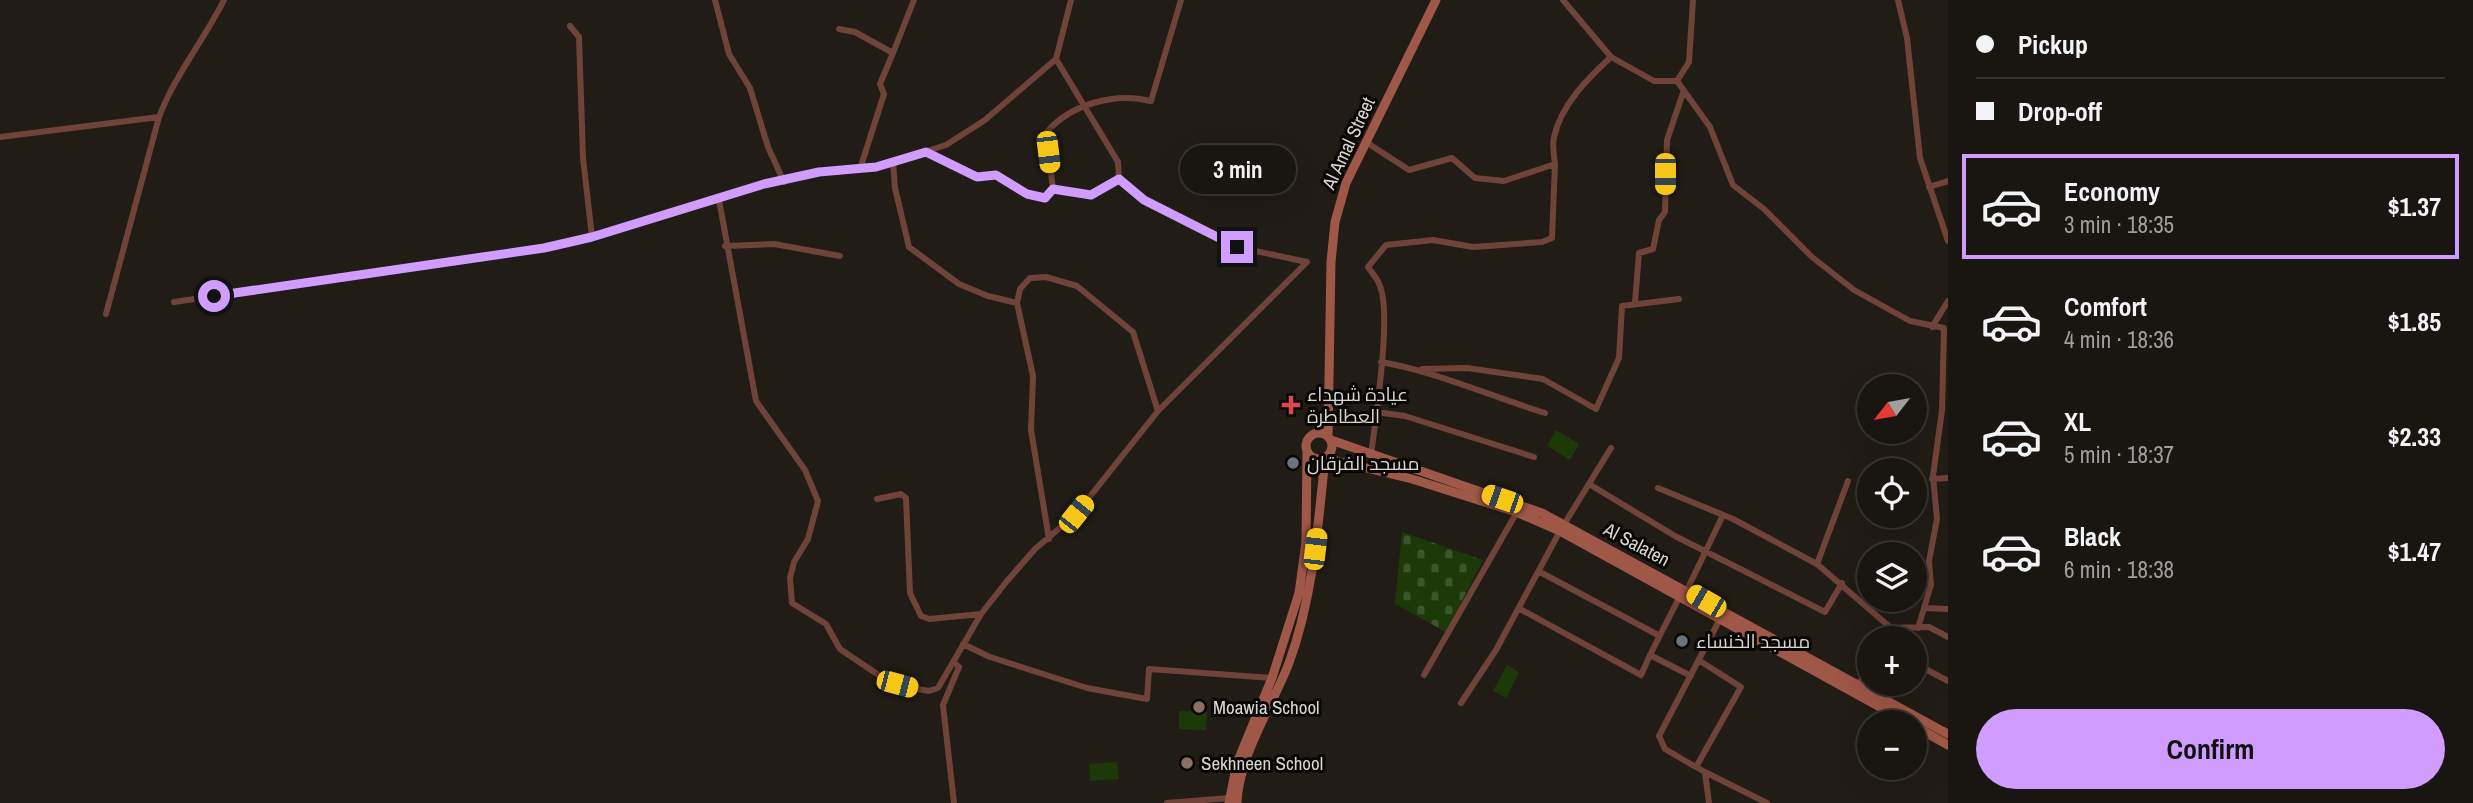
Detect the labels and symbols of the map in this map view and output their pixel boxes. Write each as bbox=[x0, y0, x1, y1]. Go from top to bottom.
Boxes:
street label: Al Amal Street bbox=[1315, 92, 1381, 194]
car bbox=[1036, 130, 1061, 174]
callout: 3 min bbox=[1179, 146, 1295, 194]
car bbox=[1655, 153, 1676, 195]
route end bbox=[1221, 231, 1253, 263]
route start bbox=[198, 280, 230, 312]
north arrow bbox=[1857, 374, 1927, 444]
place label: عيادة شهداء العطاطرة bbox=[1307, 381, 1408, 429]
marker: عيادة شهداء العطاطرة bbox=[1281, 395, 1301, 415]
place label: مسجد الفرقان bbox=[1307, 450, 1419, 476]
marker: مسجد الفرقان bbox=[1285, 455, 1301, 471]
car bbox=[1479, 482, 1526, 516]
car bbox=[1055, 491, 1098, 537]
street label: Al Salaten bbox=[1599, 515, 1674, 572]
car bbox=[1303, 527, 1328, 571]
car bbox=[1683, 581, 1730, 621]
place label: مسجد الخنساء bbox=[1696, 628, 1810, 654]
marker: مسجد الخنساء bbox=[1674, 633, 1690, 649]
car bbox=[874, 668, 921, 700]
place label: Moawia School bbox=[1213, 694, 1320, 720]
marker: Moawia School bbox=[1191, 699, 1207, 715]
place label: Sekhneen School bbox=[1201, 750, 1323, 776]
marker: Sekhneen School bbox=[1179, 755, 1195, 771]

